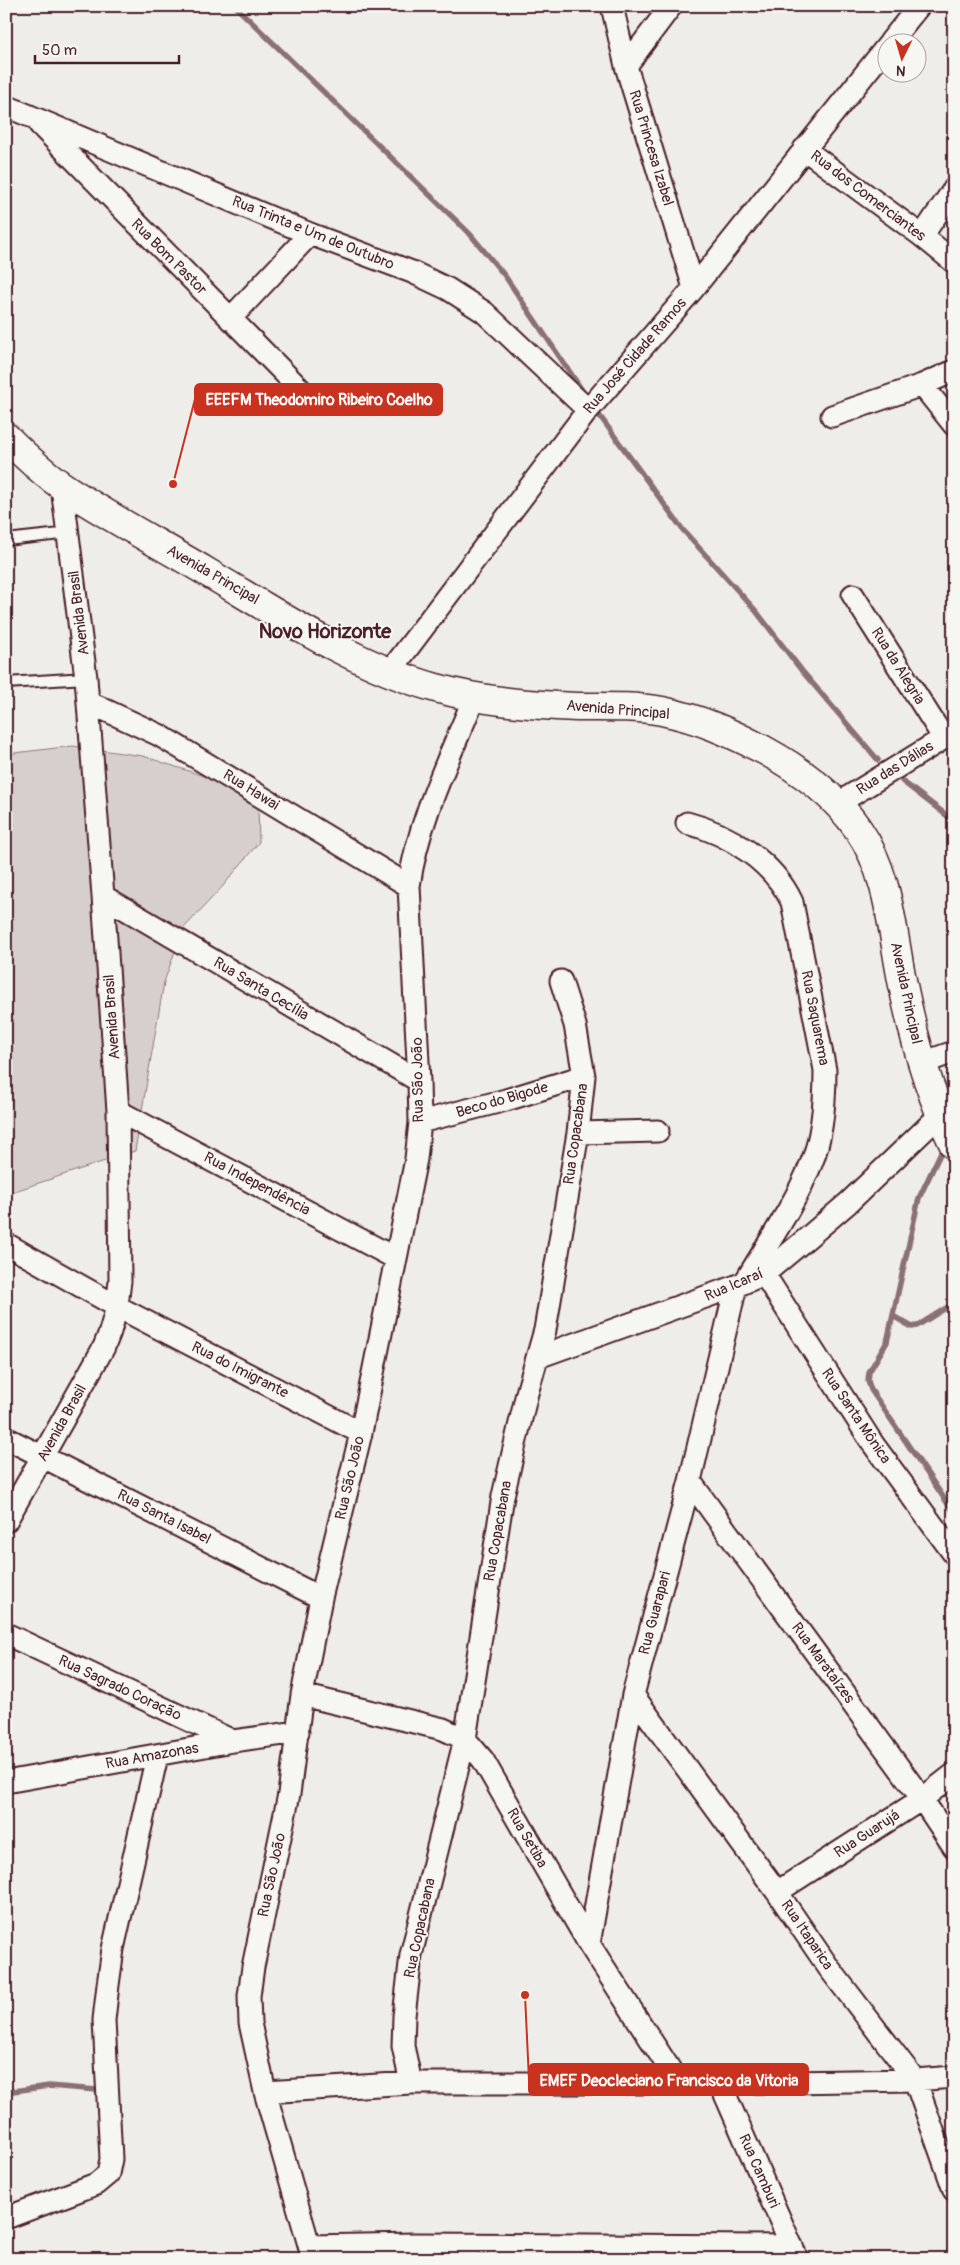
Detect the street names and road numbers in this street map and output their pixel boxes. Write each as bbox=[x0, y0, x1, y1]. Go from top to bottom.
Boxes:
street label: Rua Princesa Izabel bbox=[624, 88, 678, 208]
street label: Rua dos Comerciantes bbox=[806, 146, 930, 246]
street label: Rua Trinta e Um de Outubro bbox=[229, 192, 397, 274]
street label: Rua Bom Pastor bbox=[127, 215, 212, 300]
street label: Rua José Cidade Ramos bbox=[579, 294, 691, 418]
street label: Avenida Principal bbox=[163, 541, 263, 609]
street label: Avenida Brasil bbox=[64, 570, 94, 656]
street label: Rua da Alegria bbox=[867, 624, 929, 708]
street label: Avenida Principal bbox=[566, 696, 670, 724]
street label: Rua das Dálias bbox=[853, 737, 937, 799]
street label: Rua Hawai bbox=[219, 765, 283, 815]
street label: Avenida Principal bbox=[886, 940, 926, 1046]
street label: Rua Santa Cecília bbox=[210, 953, 312, 1025]
street label: Rua Saquarema bbox=[796, 969, 834, 1067]
street label: Avenida Brasil bbox=[100, 974, 124, 1060]
street label: Rua São João bbox=[408, 1037, 428, 1123]
street label: Beco do Bigode bbox=[454, 1078, 551, 1122]
street label: Rua Copacabana bbox=[559, 1082, 593, 1186]
street label: Rua Independência bbox=[201, 1148, 314, 1220]
street label: Rua Icaraí bbox=[702, 1264, 766, 1306]
street label: Rua do Imigrante bbox=[188, 1337, 292, 1403]
street label: Rua Santa Mônica bbox=[817, 1365, 895, 1467]
street label: Avenida Brasil bbox=[33, 1381, 91, 1465]
street label: Rua São João bbox=[331, 1434, 369, 1522]
street label: Rua Copacabana bbox=[480, 1479, 516, 1583]
street label: Rua Santa Isabel bbox=[114, 1485, 214, 1549]
street label: Rua Guarapari bbox=[635, 1569, 675, 1657]
street label: Rua Marataízes bbox=[787, 1619, 859, 1707]
street label: Rua Sagrado Coração bbox=[55, 1651, 185, 1725]
street label: Rua Amazonas bbox=[104, 1738, 200, 1774]
street label: Rua Setiba bbox=[502, 1805, 552, 1871]
street label: Rua Guarujá bbox=[831, 1806, 903, 1862]
street label: Rua São João bbox=[254, 1831, 290, 1919]
street label: Rua Copacabana bbox=[400, 1876, 440, 1980]
street label: Rua Itaparica bbox=[777, 1896, 837, 1974]
street label: Rua Camburi bbox=[734, 2131, 784, 2211]

